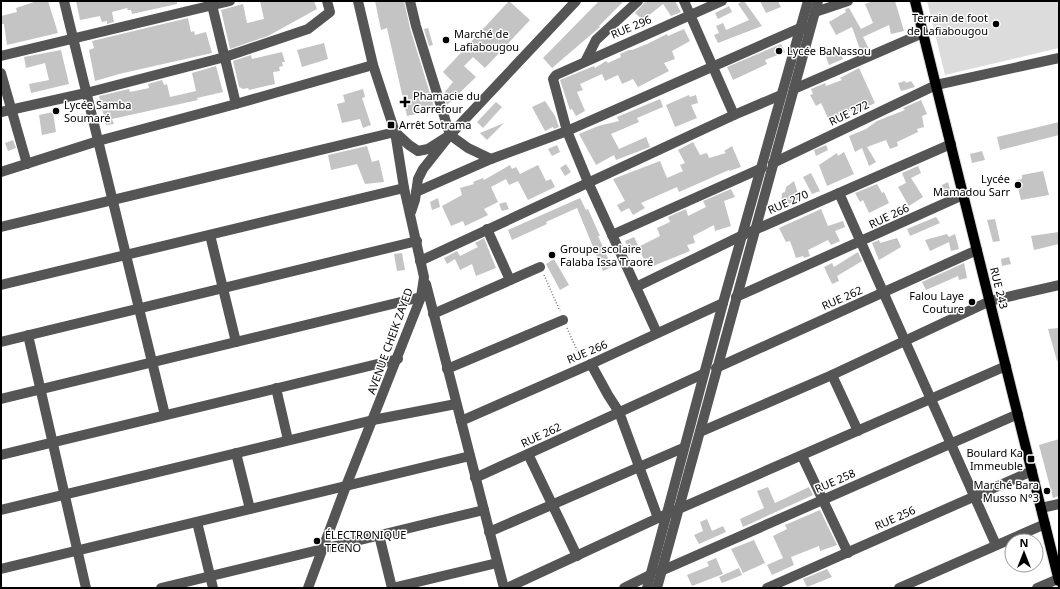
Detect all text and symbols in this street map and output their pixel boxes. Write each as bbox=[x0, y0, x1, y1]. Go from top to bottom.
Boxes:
place label: Terrain de foot de Lafiabougou bbox=[907, 10, 988, 38]
street label: RUE 296 bbox=[608, 11, 653, 42]
marker: Terrain de foot de Lafiabougou bbox=[991, 19, 1001, 29]
place label: Marché de Lafiabougou bbox=[454, 26, 519, 54]
marker: Marché de Lafiabougou bbox=[441, 35, 451, 45]
place label: Lycée BaNassou bbox=[787, 43, 871, 58]
marker: Lycée BaNassou bbox=[774, 46, 784, 56]
place label: Phamacie du Carrefour bbox=[413, 88, 480, 116]
street label: RUE 272 bbox=[826, 96, 871, 129]
place label: Lycée Samba Soumaré bbox=[64, 97, 131, 125]
marker: Phamacie du Carrefour bbox=[400, 97, 410, 107]
marker: Lycée Samba Soumaré bbox=[51, 106, 61, 116]
place label: Arrêt Sotrama bbox=[399, 117, 472, 132]
marker: Arrêt Sotrama bbox=[386, 120, 396, 130]
place label: Lycée Mamadou Sarr bbox=[933, 171, 1010, 199]
marker: Lycée Mamadou Sarr bbox=[1013, 180, 1023, 190]
street label: RUE 270 bbox=[765, 186, 810, 217]
street label: RUE 266 bbox=[866, 200, 911, 231]
place label: Groupe scolaire Falaba Issa Traoré bbox=[560, 241, 653, 269]
marker: Groupe scolaire Falaba Issa Traoré bbox=[547, 250, 557, 260]
street label: RUE 243 bbox=[987, 265, 1012, 310]
street label: RUE 262 bbox=[819, 282, 864, 313]
street label: AVENUE CHEIK ZAYED bbox=[363, 285, 416, 396]
place label: Falou Laye Couture bbox=[909, 288, 964, 316]
marker: Falou Laye Couture bbox=[967, 297, 977, 307]
street label: RUE 266 bbox=[564, 336, 609, 367]
street label: RUE 262 bbox=[518, 419, 563, 450]
place label: Boulard Ka Immeuble bbox=[966, 445, 1023, 473]
marker: Boulard Ka Immeuble bbox=[1026, 454, 1036, 464]
street label: RUE 258 bbox=[812, 465, 857, 496]
place label: Marché Bara Musso N°3 bbox=[974, 477, 1039, 505]
marker: Marché Bara Musso N°3 bbox=[1042, 486, 1052, 496]
street label: RUE 256 bbox=[872, 502, 917, 533]
place label: ÉLECTRONIQUE TECNO bbox=[325, 527, 406, 555]
north arrow bbox=[1004, 533, 1044, 573]
text: N bbox=[1020, 535, 1028, 550]
marker: ÉLECTRONIQUE TECNO bbox=[312, 536, 322, 546]

